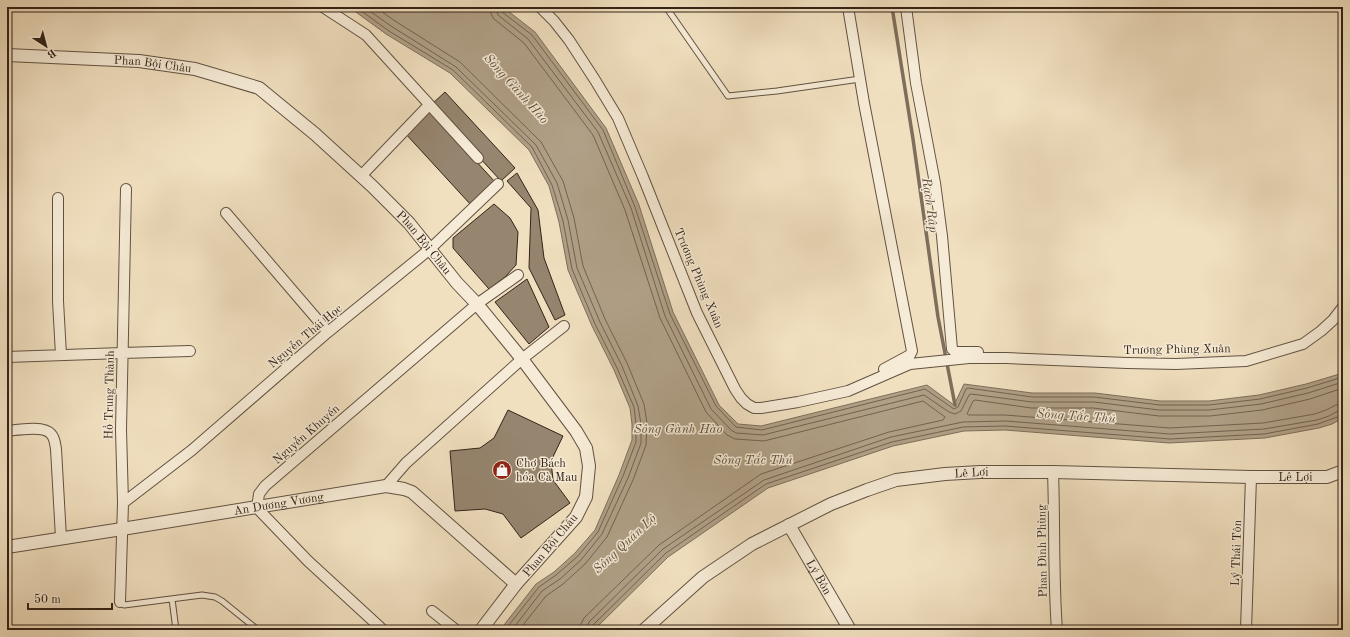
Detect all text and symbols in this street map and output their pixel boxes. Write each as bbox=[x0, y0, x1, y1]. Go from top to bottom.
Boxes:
north arrow bbox=[26, 26, 66, 66]
text: B bbox=[44, 46, 57, 60]
water label: Sông Gành Hào bbox=[481, 52, 551, 126]
street label: Phan Bội Châu bbox=[113, 55, 193, 76]
water label: Rạch Rập bbox=[919, 176, 940, 234]
street label: Phan Bội Châu bbox=[394, 209, 453, 278]
street label: Trương Phùng Xuân bbox=[672, 227, 725, 331]
street label: Nguyễn Thái Học bbox=[266, 302, 345, 371]
street label: Trương Phùng Xuân bbox=[1123, 343, 1231, 357]
street label: Hồ Trung Thành bbox=[101, 350, 117, 440]
street label: Nguyễn Khuyến bbox=[270, 402, 343, 467]
water label: Sông Tắc Thủ bbox=[1036, 406, 1117, 426]
water label: Sông Gành Hào bbox=[633, 423, 723, 436]
water label: Sông Tắc Thủ bbox=[713, 453, 793, 467]
place label: Chợ Bách hóa Cà Mau bbox=[516, 458, 578, 484]
shop icon: Chợ Bách hóa Cà Mau bbox=[491, 459, 513, 481]
street label: Lê Lợi bbox=[954, 467, 988, 480]
street label: Lê Lợi bbox=[1278, 472, 1312, 484]
street label: An Dương Vương bbox=[233, 491, 325, 518]
street label: Phan Đình Phùng bbox=[1036, 504, 1050, 598]
street label: Phan Bội Châu bbox=[521, 511, 581, 579]
water label: Sông Quản Lộ bbox=[591, 512, 659, 576]
street label: Lý Thái Tôn bbox=[1230, 519, 1244, 586]
street label: Lý Bôn bbox=[803, 558, 833, 597]
scale bar bbox=[28, 585, 112, 611]
text: 50 m bbox=[34, 593, 61, 606]

